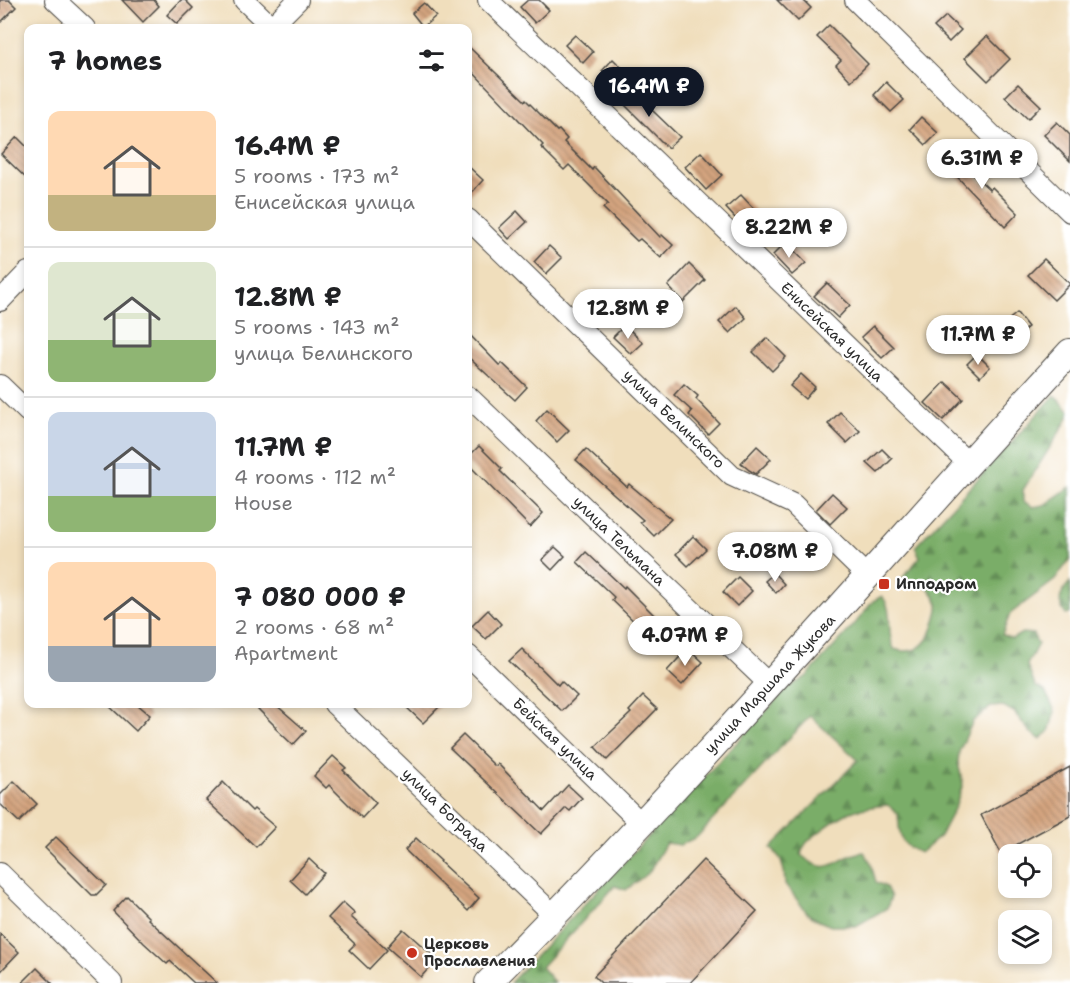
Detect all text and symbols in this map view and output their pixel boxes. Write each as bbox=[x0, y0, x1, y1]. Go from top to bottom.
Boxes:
text: 7 homes bbox=[48, 43, 162, 78]
icon: filters bbox=[415, 44, 448, 77]
pin: 16.4M ₽ bbox=[594, 67, 704, 118]
text: 16.4M ₽ bbox=[608, 73, 690, 99]
text: 16.4M ₽ bbox=[234, 128, 341, 163]
icon: home bbox=[96, 135, 168, 207]
pin: 6.31M ₽ bbox=[927, 139, 1037, 190]
text: 6.31M ₽ bbox=[941, 145, 1023, 171]
text: 5 rooms · 173 m² bbox=[234, 163, 399, 189]
text: Енисейская улица bbox=[234, 189, 415, 215]
pin: 8.22M ₽ bbox=[734, 208, 844, 259]
text: 8.22M ₽ bbox=[745, 214, 833, 240]
street label: Енисейская улица bbox=[776, 278, 888, 387]
text: 12.8M ₽ bbox=[234, 279, 342, 314]
icon: home bbox=[96, 286, 168, 358]
pin: 12.8M ₽ bbox=[573, 289, 683, 340]
text: 12.8M ₽ bbox=[586, 295, 670, 321]
text: 5 rooms · 143 m² bbox=[234, 314, 399, 340]
pin: 11.7M ₽ bbox=[923, 315, 1033, 366]
text: 11.7M ₽ bbox=[940, 321, 1016, 347]
text: улица Белинского bbox=[234, 340, 413, 366]
street label: улица Белинского bbox=[619, 365, 729, 473]
text: 11.7M ₽ bbox=[234, 429, 332, 464]
icon: home bbox=[96, 436, 168, 508]
text: 4 rooms · 112 m² bbox=[234, 464, 396, 490]
text: House bbox=[234, 490, 293, 516]
street label: улица Тельмана bbox=[568, 492, 670, 591]
pin: 7.08M ₽ bbox=[720, 532, 830, 583]
text: 7.08M ₽ bbox=[732, 538, 818, 564]
place label: Ипподром bbox=[896, 574, 977, 594]
marker: Ипподром bbox=[877, 577, 891, 591]
text: 7 080 000 ₽ bbox=[234, 579, 406, 614]
icon: home bbox=[96, 586, 168, 658]
street label: улица Маршала Жукова bbox=[700, 610, 840, 758]
text: 2 rooms · 68 m² bbox=[234, 614, 394, 640]
pin: 4.07M ₽ bbox=[630, 616, 740, 667]
text: 4.07M ₽ bbox=[642, 622, 729, 648]
text: Apartment bbox=[234, 640, 338, 666]
street label: Бейская улица bbox=[508, 693, 602, 785]
street label: улица Бограда bbox=[398, 764, 493, 857]
map controls bbox=[998, 844, 1052, 964]
button: locate bbox=[998, 844, 1052, 898]
button: layers bbox=[998, 910, 1052, 964]
place label: Церковь Прославления bbox=[424, 934, 536, 971]
marker: Церковь Прославления bbox=[405, 946, 419, 960]

